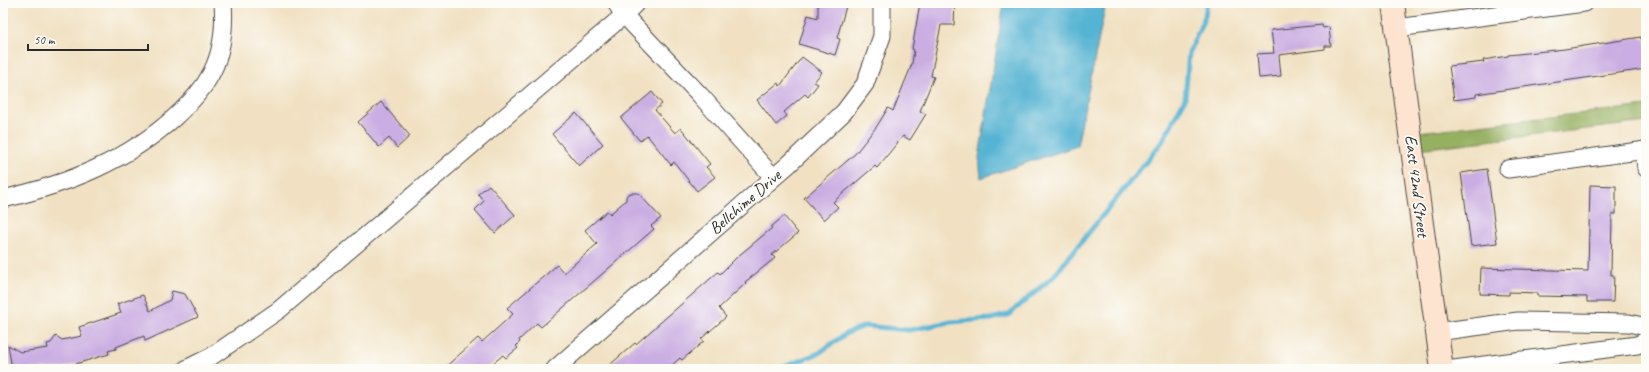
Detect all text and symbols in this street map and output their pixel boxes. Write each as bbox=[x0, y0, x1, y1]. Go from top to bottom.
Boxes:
scale bar bbox=[28, 26, 148, 52]
text: 50 m bbox=[34, 32, 56, 48]
street label: East 42nd Street bbox=[1400, 134, 1434, 240]
street label: Bellchime Drive bbox=[705, 164, 786, 239]

